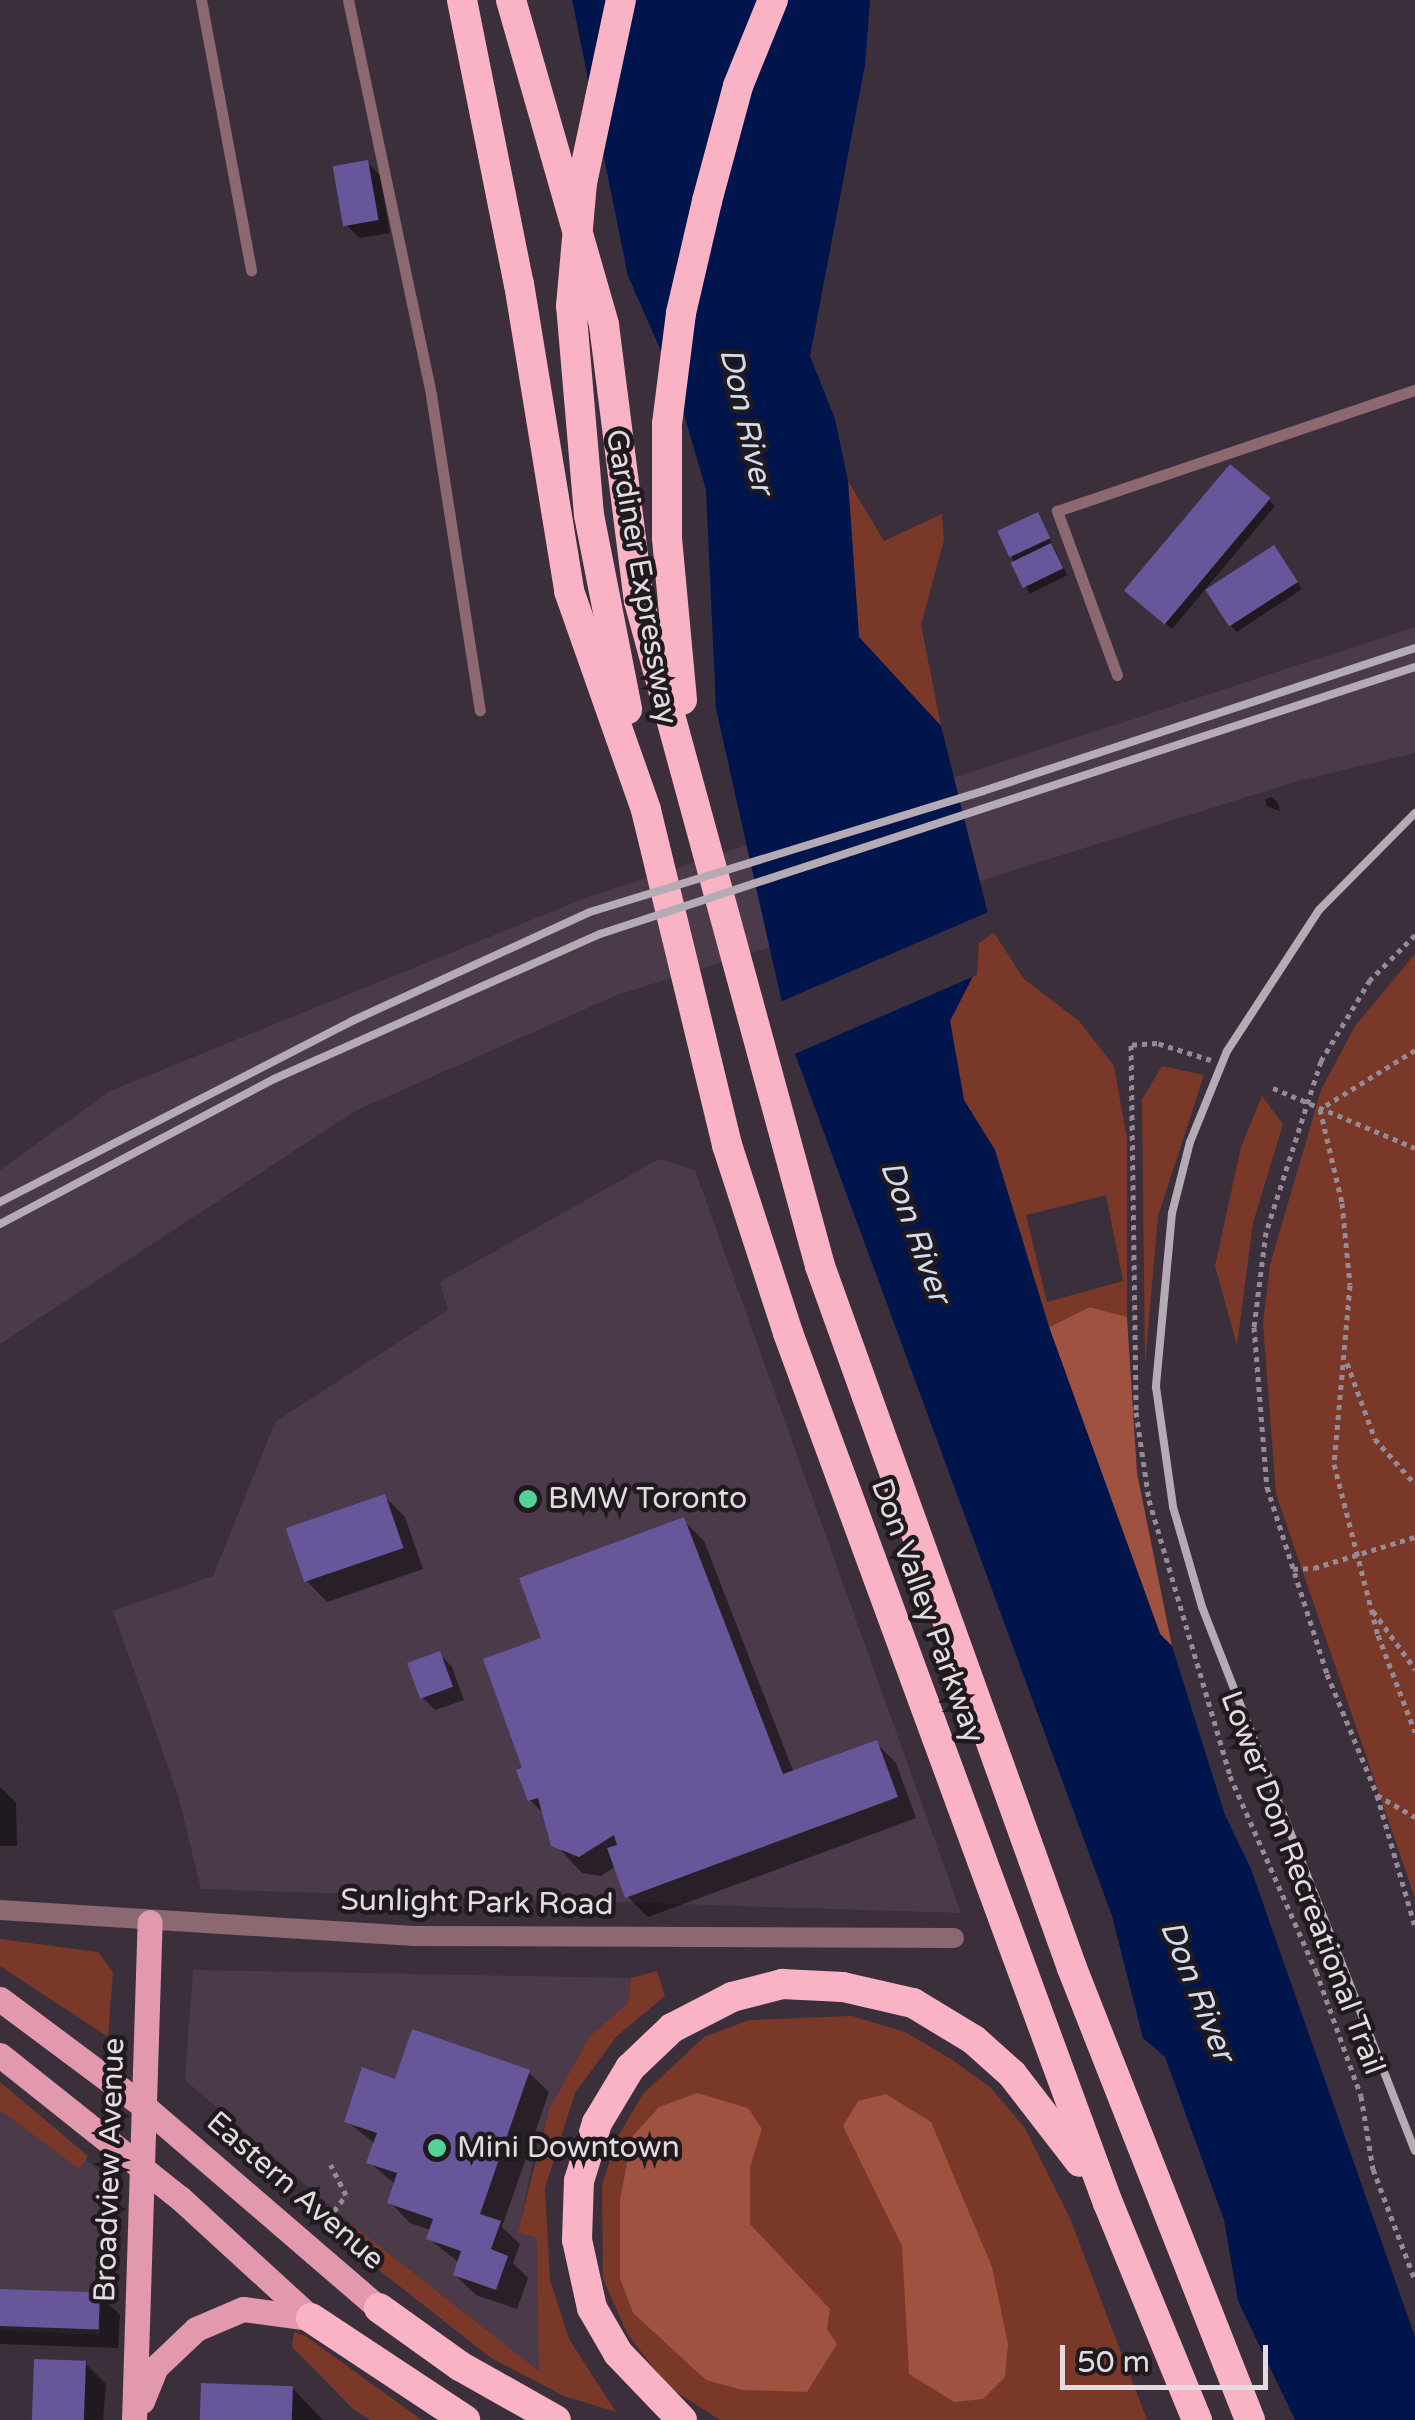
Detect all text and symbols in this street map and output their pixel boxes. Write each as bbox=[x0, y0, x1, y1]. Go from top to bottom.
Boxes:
water label: Don River bbox=[711, 344, 781, 498]
street label: Gardiner Expressway bbox=[597, 427, 685, 727]
water label: Don River bbox=[872, 1156, 958, 1308]
street label: Don Valley Parkway bbox=[862, 1474, 992, 1748]
place label: BMW Toronto bbox=[548, 1481, 747, 1517]
marker: BMW Toronto bbox=[517, 1488, 539, 1510]
street label: Lower Don Recreational Trail bbox=[1212, 1686, 1392, 2080]
street label: Sunlight Park Road bbox=[340, 1883, 614, 1923]
water label: Don River bbox=[1151, 1915, 1243, 2067]
street label: Broadview Avenue bbox=[87, 2037, 133, 2303]
street label: Eastern Avenue bbox=[199, 2104, 391, 2278]
place label: Mini Downtown bbox=[457, 2130, 680, 2166]
marker: Mini Downtown bbox=[426, 2137, 448, 2159]
scale bar bbox=[1065, 2325, 1272, 2387]
text: 50 m bbox=[1077, 2344, 1150, 2381]

